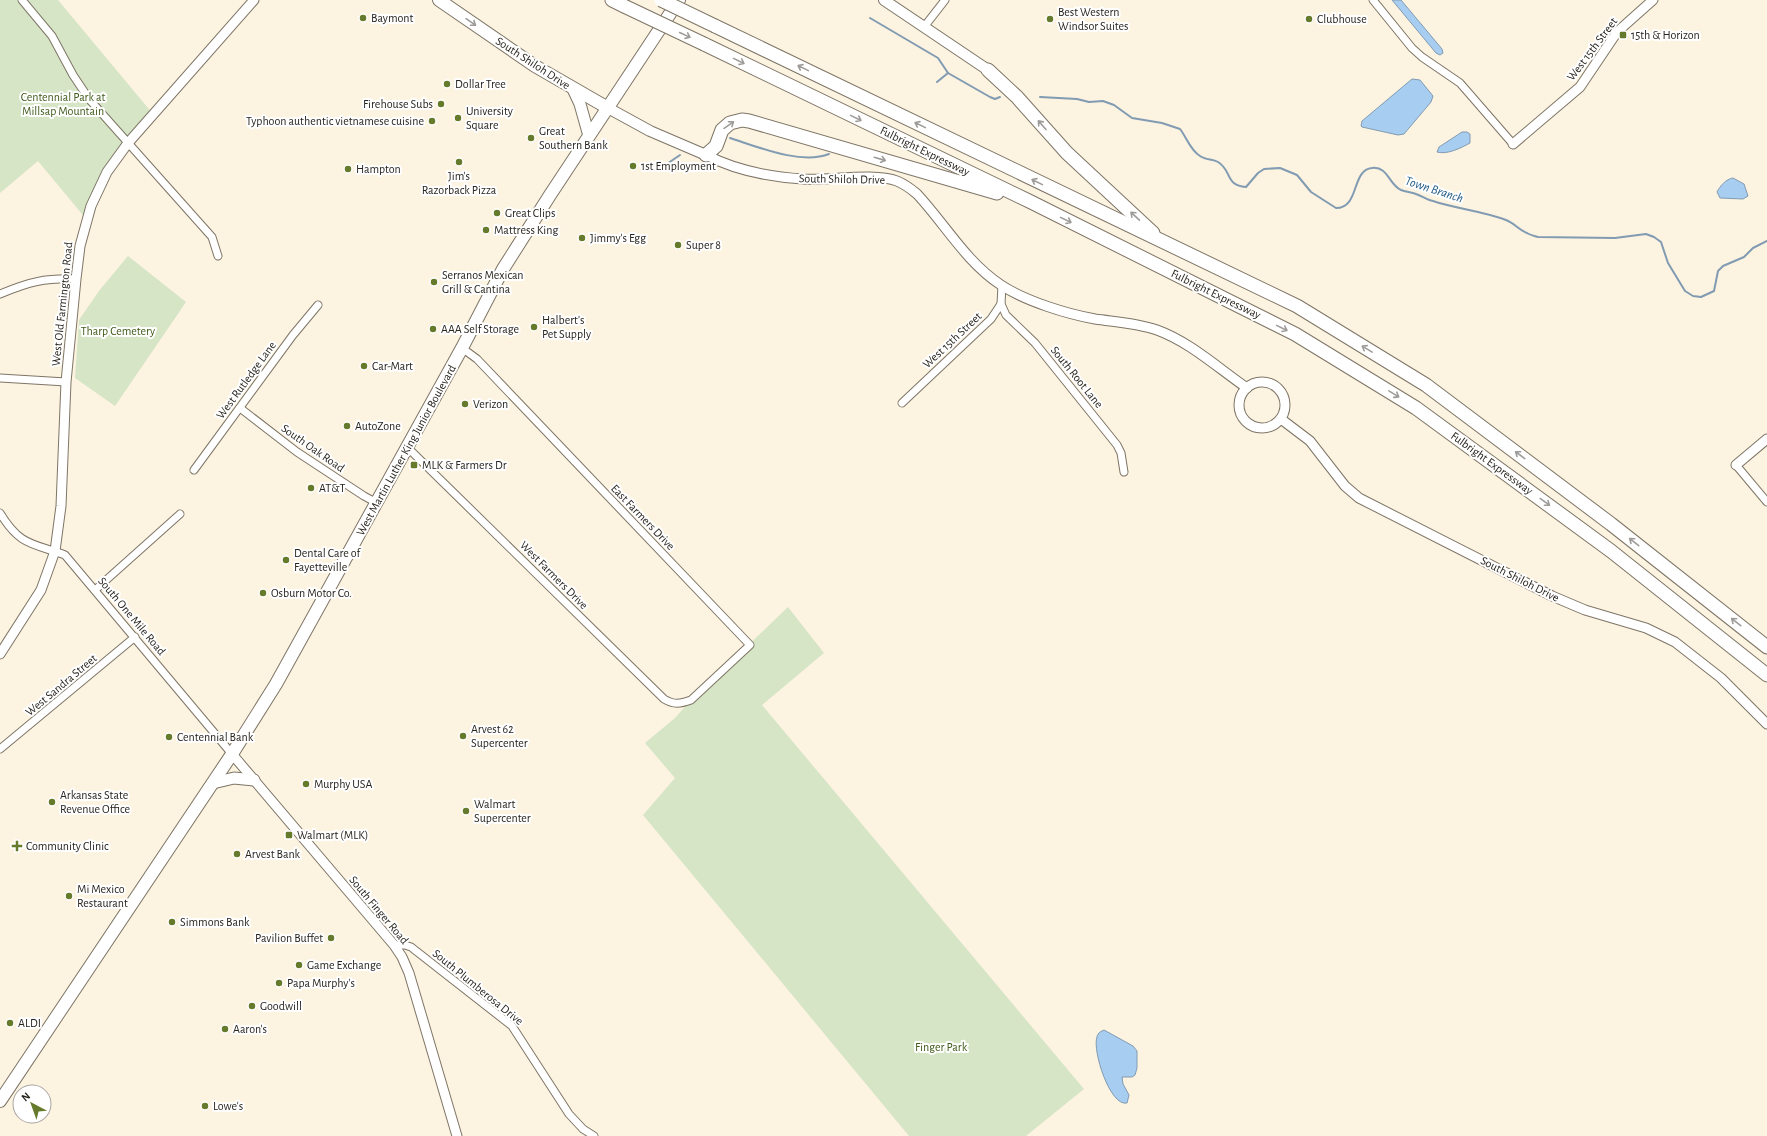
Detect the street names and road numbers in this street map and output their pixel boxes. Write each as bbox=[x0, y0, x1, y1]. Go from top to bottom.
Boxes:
street label: West 15th Street bbox=[1565, 15, 1620, 83]
street label: South Shiloh Drive bbox=[494, 34, 572, 92]
street label: Fulbright Expressway bbox=[878, 124, 972, 179]
street label: South Shiloh Drive bbox=[799, 172, 885, 186]
street label: West Old Farmington Road bbox=[50, 241, 74, 367]
street label: Fulbright Expressway bbox=[1169, 267, 1263, 322]
street label: West 15th Street bbox=[920, 310, 984, 370]
street label: West Rutledge Lane bbox=[214, 339, 278, 421]
street label: South Root Lane bbox=[1049, 344, 1105, 410]
street label: West Martin Luther King Junior Boulevard bbox=[354, 363, 458, 537]
street label: South Oak Road bbox=[279, 422, 347, 474]
street label: Fulbright Expressway bbox=[1448, 429, 1535, 498]
street label: East Farmers Drive bbox=[609, 482, 677, 552]
street label: West Farmers Drive bbox=[518, 539, 590, 611]
street label: South Shiloh Drive bbox=[1479, 554, 1561, 604]
street label: South One Mile Road bbox=[96, 575, 168, 657]
street label: West Sandra Street bbox=[23, 652, 99, 718]
street label: South Finger Road bbox=[347, 874, 411, 946]
street label: South Plumberosa Drive bbox=[430, 947, 526, 1027]

